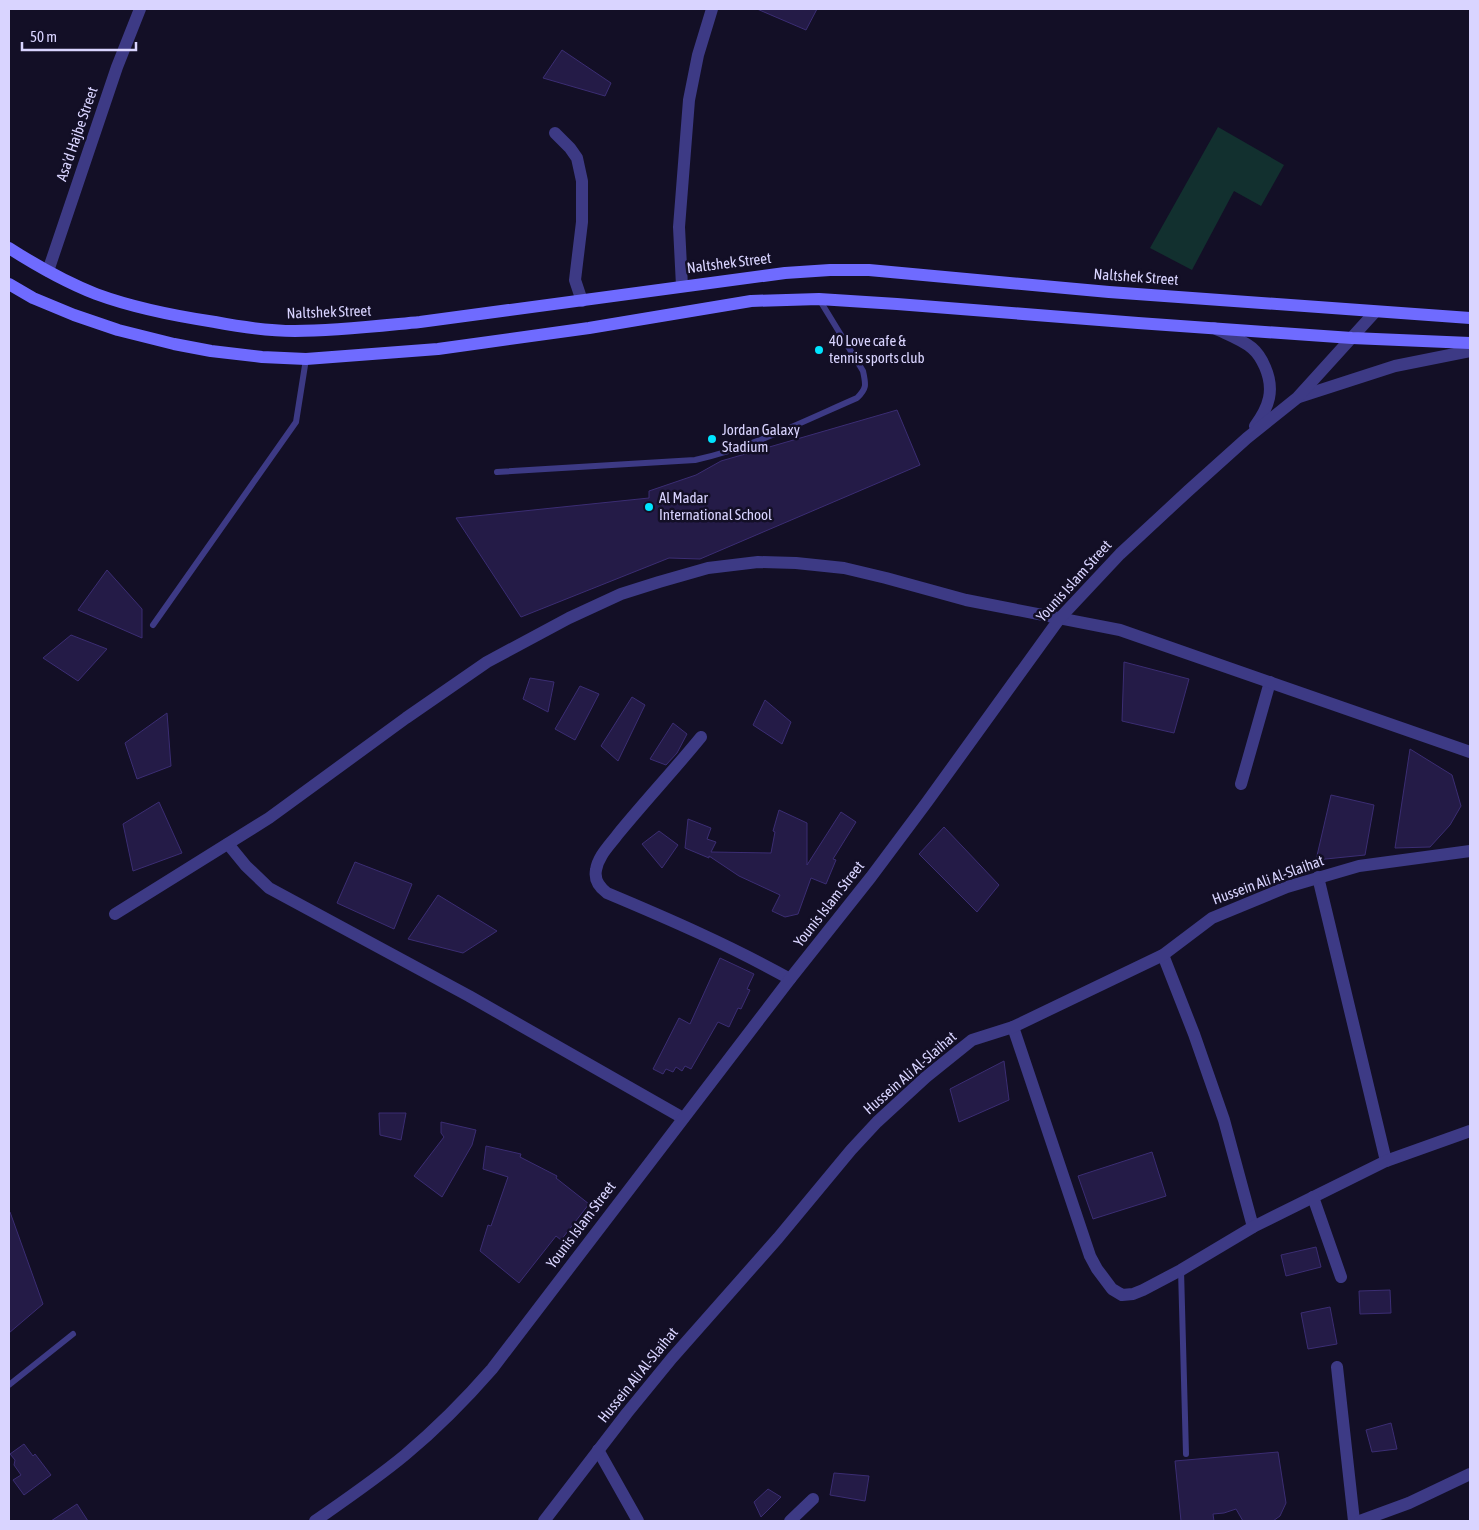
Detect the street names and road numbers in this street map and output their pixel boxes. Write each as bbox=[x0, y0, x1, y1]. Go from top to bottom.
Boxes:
street label: Asa'd Hajbe Street bbox=[52, 84, 101, 183]
street label: Naltshek Street bbox=[686, 249, 772, 276]
street label: Naltshek Street bbox=[1093, 265, 1179, 288]
street label: Naltshek Street bbox=[286, 302, 372, 321]
street label: Younis Islam Street bbox=[1033, 536, 1115, 625]
street label: Hussein Ali Al-Slaihat bbox=[1210, 851, 1326, 908]
street label: Younis Islam Street bbox=[790, 857, 867, 950]
street label: Hussein Ali Al-Slaihat bbox=[860, 1028, 960, 1118]
street label: Younis Islam Street bbox=[543, 1178, 619, 1271]
street label: Hussein Ali Al-Slaihat bbox=[594, 1324, 681, 1426]

